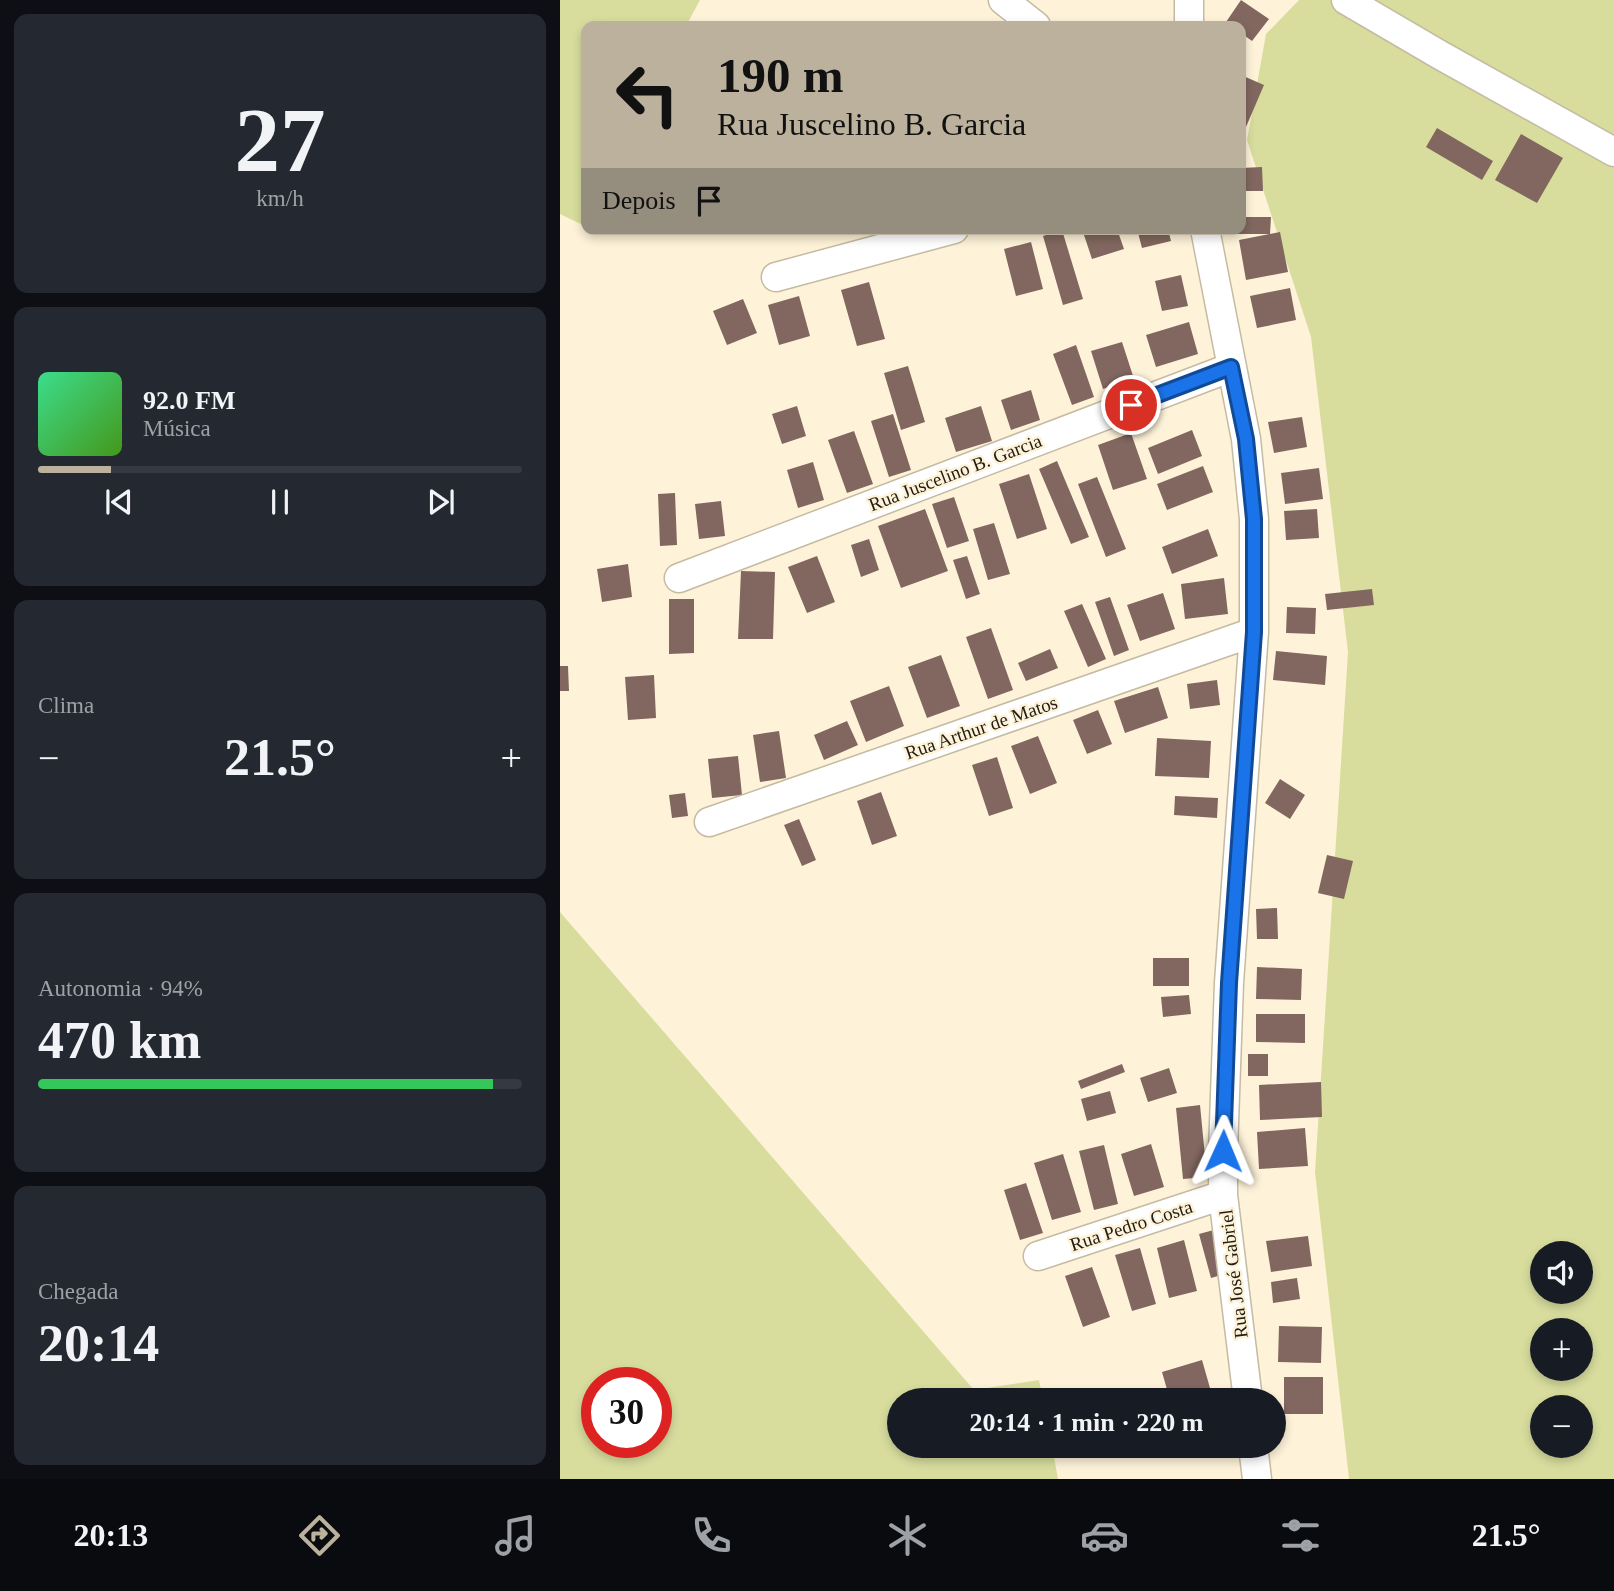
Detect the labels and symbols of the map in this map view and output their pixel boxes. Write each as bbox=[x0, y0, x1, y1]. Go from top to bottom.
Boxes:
pin bbox=[1101, 375, 1161, 435]
street label: Rua Juscelino B. Garcia bbox=[866, 430, 1045, 515]
street label: Rua Arthur de Matos bbox=[902, 692, 1060, 763]
position arrow bbox=[1186, 1114, 1260, 1188]
street label: Rua Pedro Costa bbox=[1067, 1196, 1196, 1255]
street label: Rua José Gabriel bbox=[1215, 1208, 1252, 1340]
speed limit sign: 30 bbox=[581, 1367, 672, 1458]

